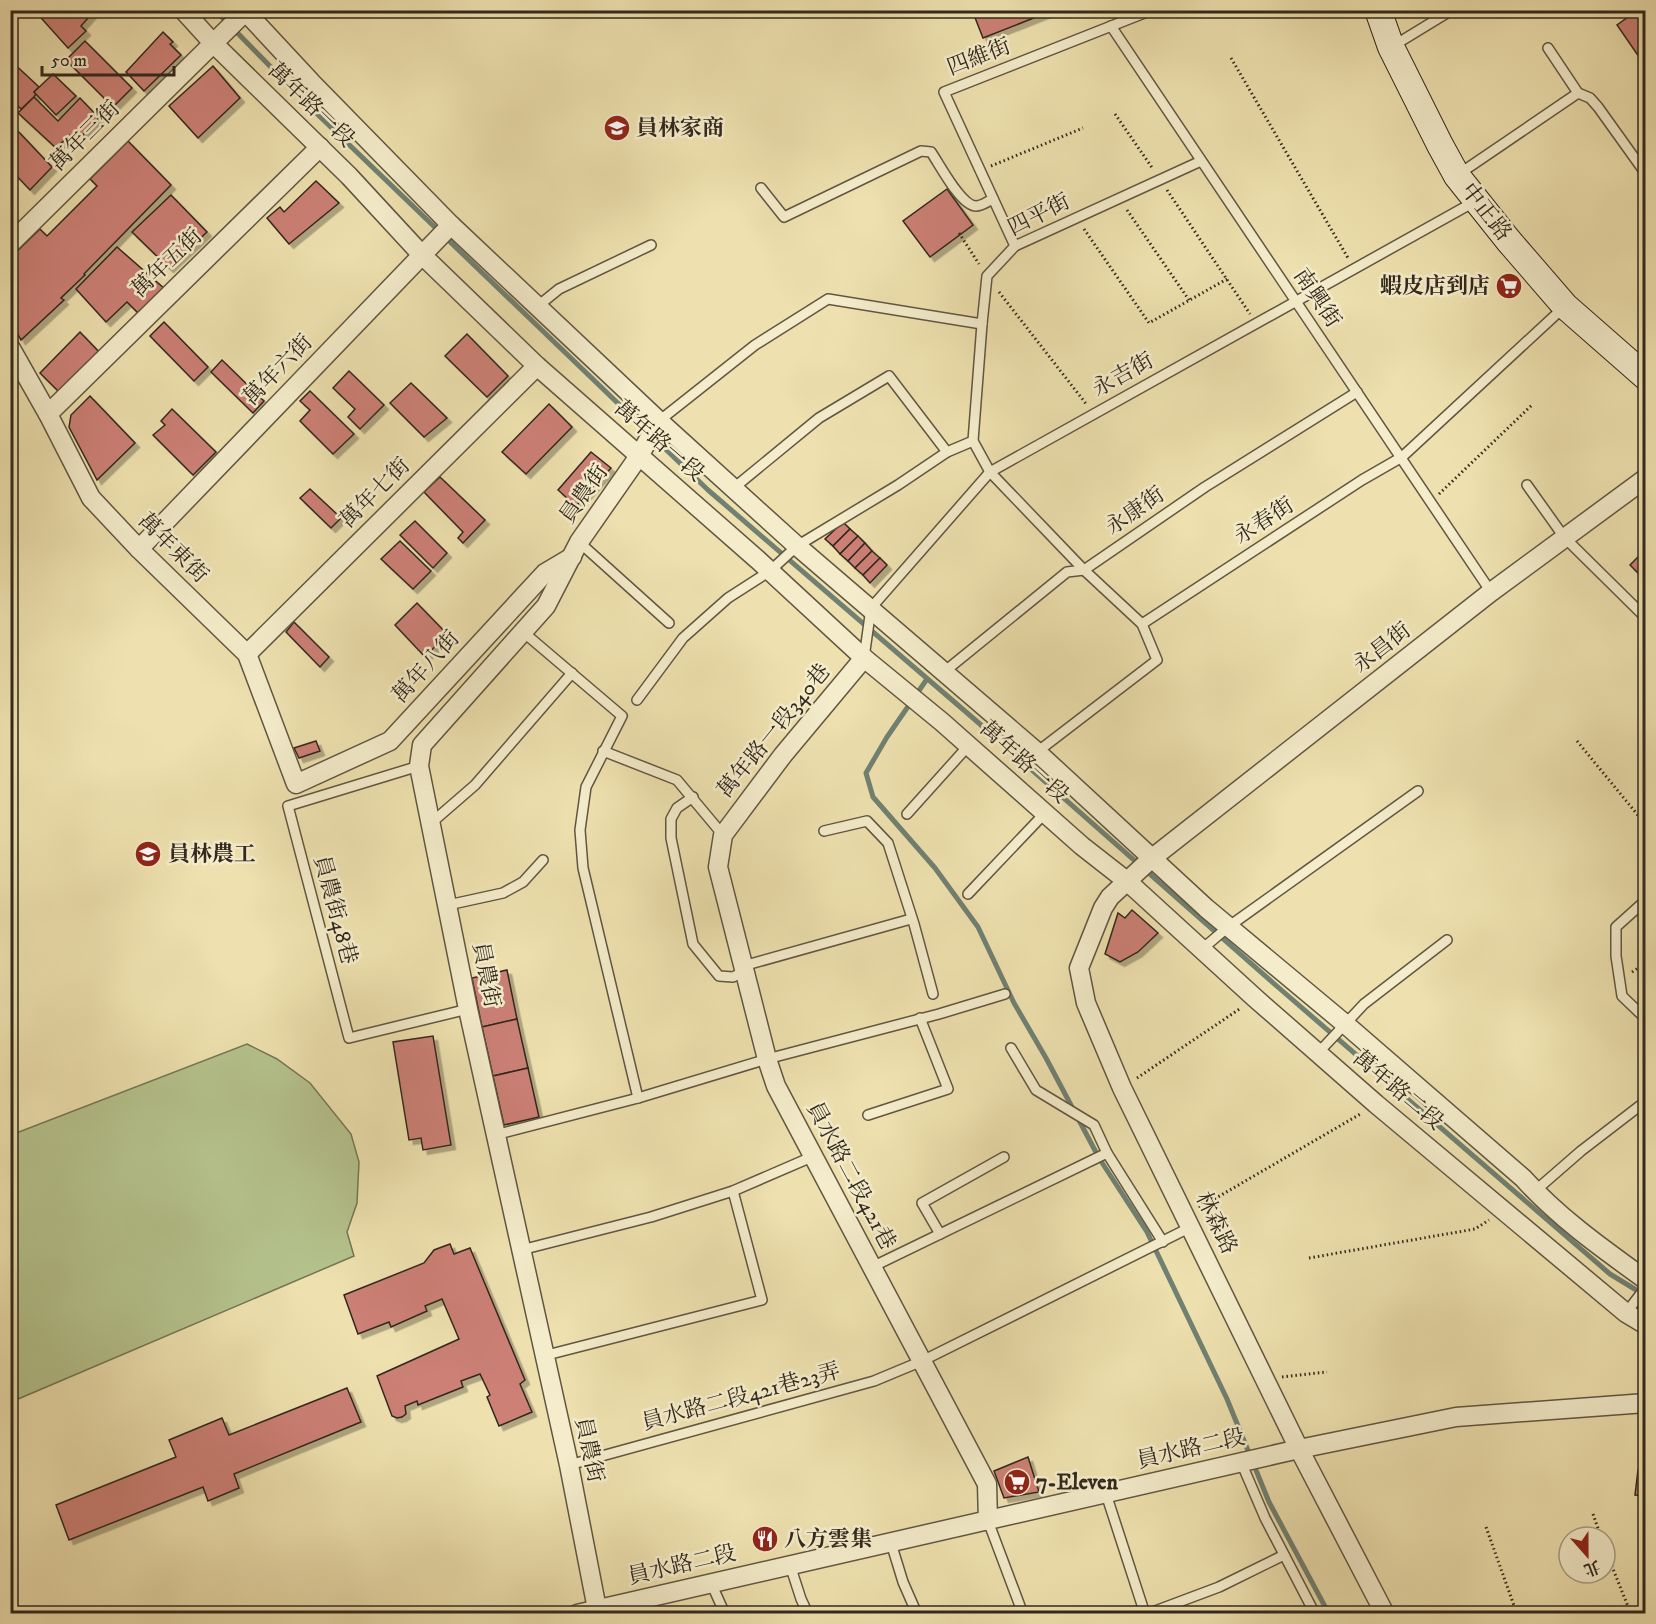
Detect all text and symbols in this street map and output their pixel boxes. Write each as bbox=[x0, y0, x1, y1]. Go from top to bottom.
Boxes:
street label: 四維街 bbox=[943, 33, 1015, 81]
scale bar bbox=[42, 39, 174, 77]
text: 50 m bbox=[51, 50, 87, 72]
street label: 萬年路一段 bbox=[262, 57, 360, 153]
street label: 萬年三街 bbox=[44, 95, 126, 177]
school or university icon: 員林家商 bbox=[602, 113, 632, 143]
place label: 員林家商 bbox=[636, 115, 724, 142]
street label: 中正路 bbox=[1455, 178, 1517, 246]
street label: 四平街 bbox=[1003, 188, 1075, 242]
street label: 萬年五街 bbox=[126, 223, 208, 303]
street label: 南興街 bbox=[1287, 263, 1347, 333]
supermarket icon: 蝦皮店到店 bbox=[1494, 271, 1524, 301]
place label: 蝦皮店到店 bbox=[1380, 273, 1490, 300]
street label: 萬年六街 bbox=[238, 329, 318, 411]
street label: 永吉街 bbox=[1088, 347, 1158, 403]
street label: 萬年路一段 bbox=[609, 395, 709, 487]
street label: 萬年七街 bbox=[334, 452, 416, 534]
street label: 員農街 bbox=[554, 459, 614, 529]
street label: 永康街 bbox=[1100, 481, 1170, 541]
street label: 永春街 bbox=[1229, 492, 1299, 550]
street label: 萬年東街 bbox=[132, 507, 214, 589]
street label: 永昌街 bbox=[1348, 617, 1416, 679]
street label: 萬年八街 bbox=[387, 625, 465, 709]
street label: 萬年路一段340巷 bbox=[712, 658, 836, 804]
street label: 萬年路一段 bbox=[974, 715, 1074, 809]
school or university icon: 員林農工 bbox=[133, 839, 163, 869]
place label: 員林農工 bbox=[168, 841, 256, 868]
street label: 員農街48巷 bbox=[308, 853, 362, 967]
street label: 員農街 bbox=[466, 940, 506, 1010]
street label: 萬年路二段 bbox=[1347, 1044, 1449, 1136]
street label: 員水路二段421巷 bbox=[801, 1097, 901, 1255]
street label: 林森路 bbox=[1189, 1187, 1243, 1259]
street label: 員水路二段421巷23弄 bbox=[639, 1357, 843, 1437]
street label: 員農街 bbox=[569, 1415, 609, 1485]
street label: 員水路二段 bbox=[1134, 1423, 1248, 1475]
supermarket icon: 7-Eleven bbox=[1002, 1467, 1032, 1497]
place label: 7-Eleven bbox=[1036, 1469, 1118, 1496]
restaurant icon: 八方雲集 bbox=[750, 1524, 780, 1554]
north arrow bbox=[1557, 1525, 1617, 1585]
place label: 八方雲集 bbox=[784, 1526, 872, 1553]
street label: 員水路二段 bbox=[625, 1539, 739, 1591]
text: 北 bbox=[1581, 1556, 1603, 1580]

